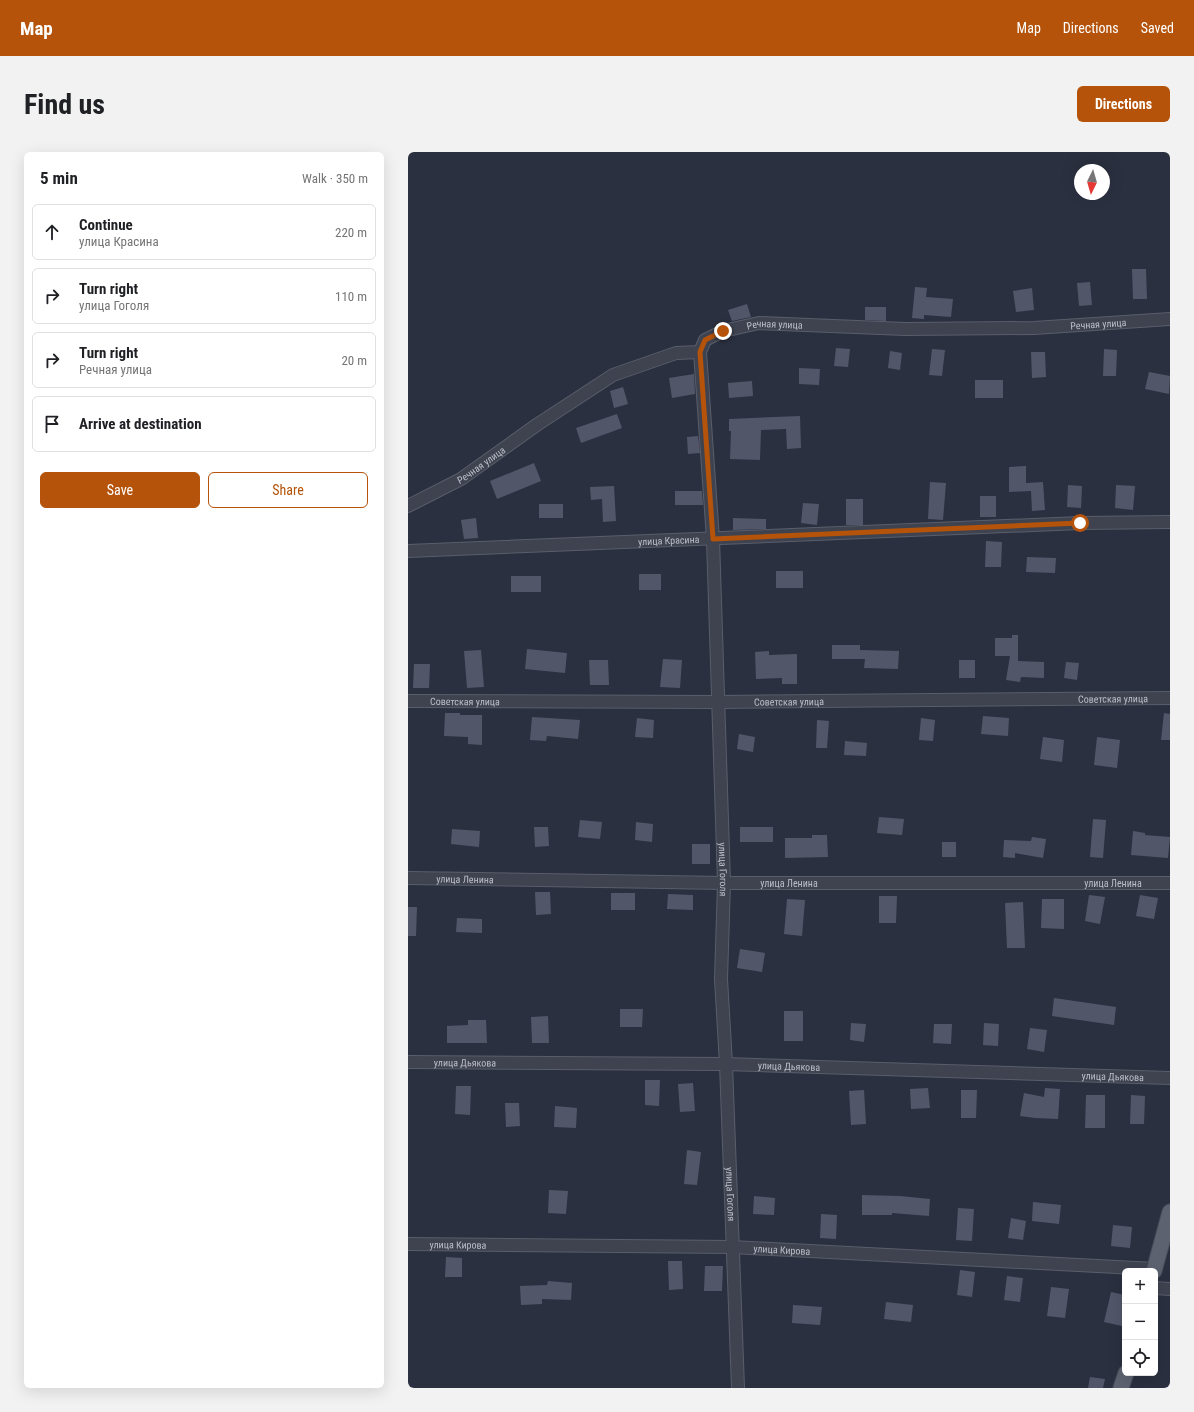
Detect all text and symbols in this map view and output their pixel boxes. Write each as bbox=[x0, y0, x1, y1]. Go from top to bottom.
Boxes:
text: Map bbox=[20, 17, 53, 40]
text: Map bbox=[1017, 20, 1041, 36]
text: Directions bbox=[1063, 20, 1119, 36]
text: Saved bbox=[1141, 20, 1174, 36]
button: Directions bbox=[1077, 86, 1170, 122]
text: Find us bbox=[24, 88, 105, 121]
north arrow bbox=[1074, 164, 1110, 200]
text: 5 min bbox=[40, 168, 78, 188]
text: Walk · 350 m bbox=[302, 171, 368, 186]
text: Continue bbox=[79, 216, 133, 234]
icon: ahead bbox=[41, 221, 63, 243]
text: 220 m bbox=[335, 225, 367, 240]
text: улица Красина bbox=[79, 234, 159, 249]
text: Turn right bbox=[79, 280, 138, 298]
icon: right bbox=[41, 285, 63, 307]
text: 110 m bbox=[335, 289, 367, 304]
text: улица Гоголя bbox=[79, 298, 149, 313]
street label: Речная улица bbox=[1070, 316, 1127, 331]
street label: Речная улица bbox=[746, 317, 803, 331]
route end bbox=[714, 322, 732, 340]
text: Turn right bbox=[79, 344, 138, 362]
icon: right bbox=[41, 349, 63, 371]
text: 20 m bbox=[341, 353, 367, 368]
text: Речная улица bbox=[79, 362, 152, 377]
icon: arrive bbox=[41, 413, 63, 435]
text: Arrive at destination bbox=[79, 415, 202, 433]
street label: Речная улица bbox=[455, 444, 507, 486]
button: Save bbox=[40, 472, 200, 508]
button: Share bbox=[208, 472, 368, 508]
route start bbox=[1071, 514, 1089, 532]
street label: улица Красина bbox=[638, 533, 700, 547]
street label: Советская улица bbox=[1078, 693, 1148, 704]
street label: Советская улица bbox=[430, 696, 500, 707]
street label: Советская улица bbox=[754, 696, 824, 707]
street label: улица Гоголя bbox=[717, 842, 730, 897]
street label: улица Ленина bbox=[436, 873, 494, 885]
street label: улица Ленина bbox=[760, 878, 818, 889]
street label: улица Ленина bbox=[1084, 878, 1142, 889]
street label: улица Дьякова bbox=[434, 1057, 496, 1068]
street label: улица Дьякова bbox=[758, 1060, 820, 1072]
street label: улица Дьякова bbox=[1081, 1070, 1144, 1083]
street label: улица Гоголя bbox=[724, 1167, 737, 1221]
street label: улица Кирова bbox=[429, 1239, 487, 1250]
street label: улица Кирова bbox=[753, 1243, 811, 1257]
map controls bbox=[1122, 1268, 1158, 1376]
button: + bbox=[1122, 1268, 1158, 1304]
button: − bbox=[1122, 1304, 1158, 1340]
button: locate bbox=[1122, 1340, 1158, 1376]

